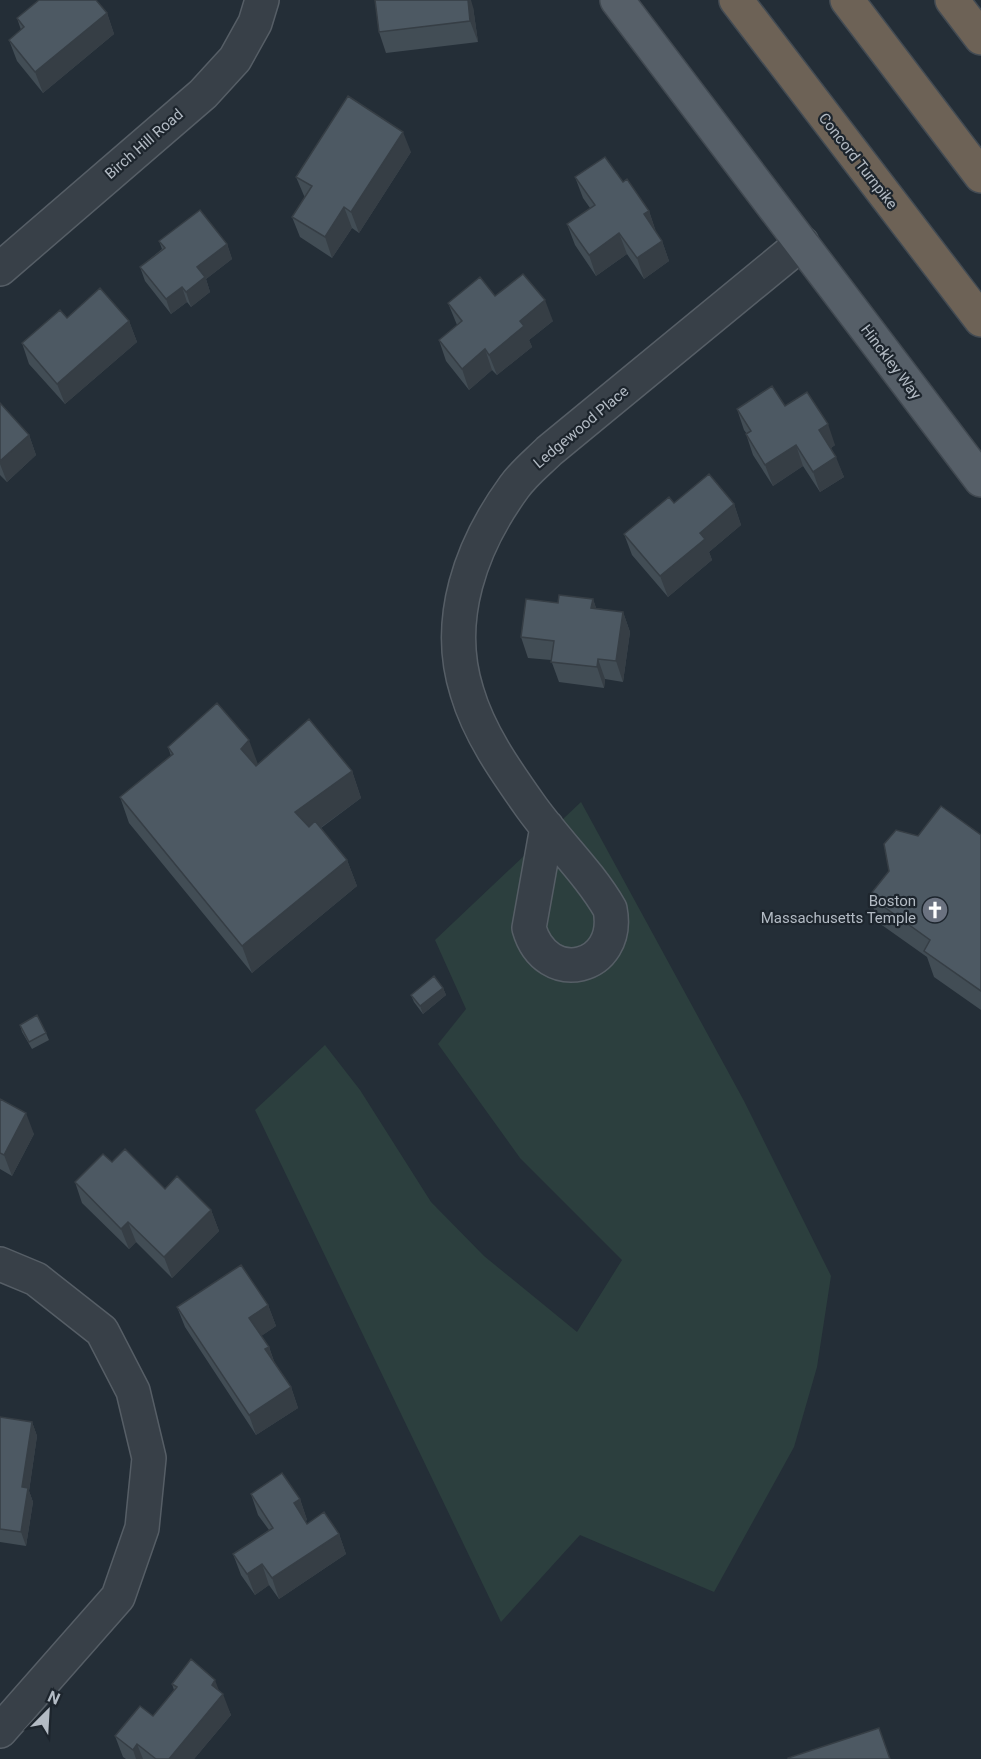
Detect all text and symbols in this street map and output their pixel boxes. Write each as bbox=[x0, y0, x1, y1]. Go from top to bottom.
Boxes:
street label: Birch Hill Road bbox=[101, 105, 187, 183]
street label: Concord Turnpike bbox=[815, 109, 901, 213]
street label: Hinckley Way bbox=[857, 321, 925, 403]
street label: Ledgewood Place bbox=[530, 382, 632, 472]
place label: Boston Massachusetts Temple bbox=[761, 892, 916, 927]
church icon: Boston Massachusetts Temple bbox=[920, 895, 950, 925]
north arrow bbox=[18, 1681, 78, 1741]
text: N bbox=[45, 1687, 63, 1709]

